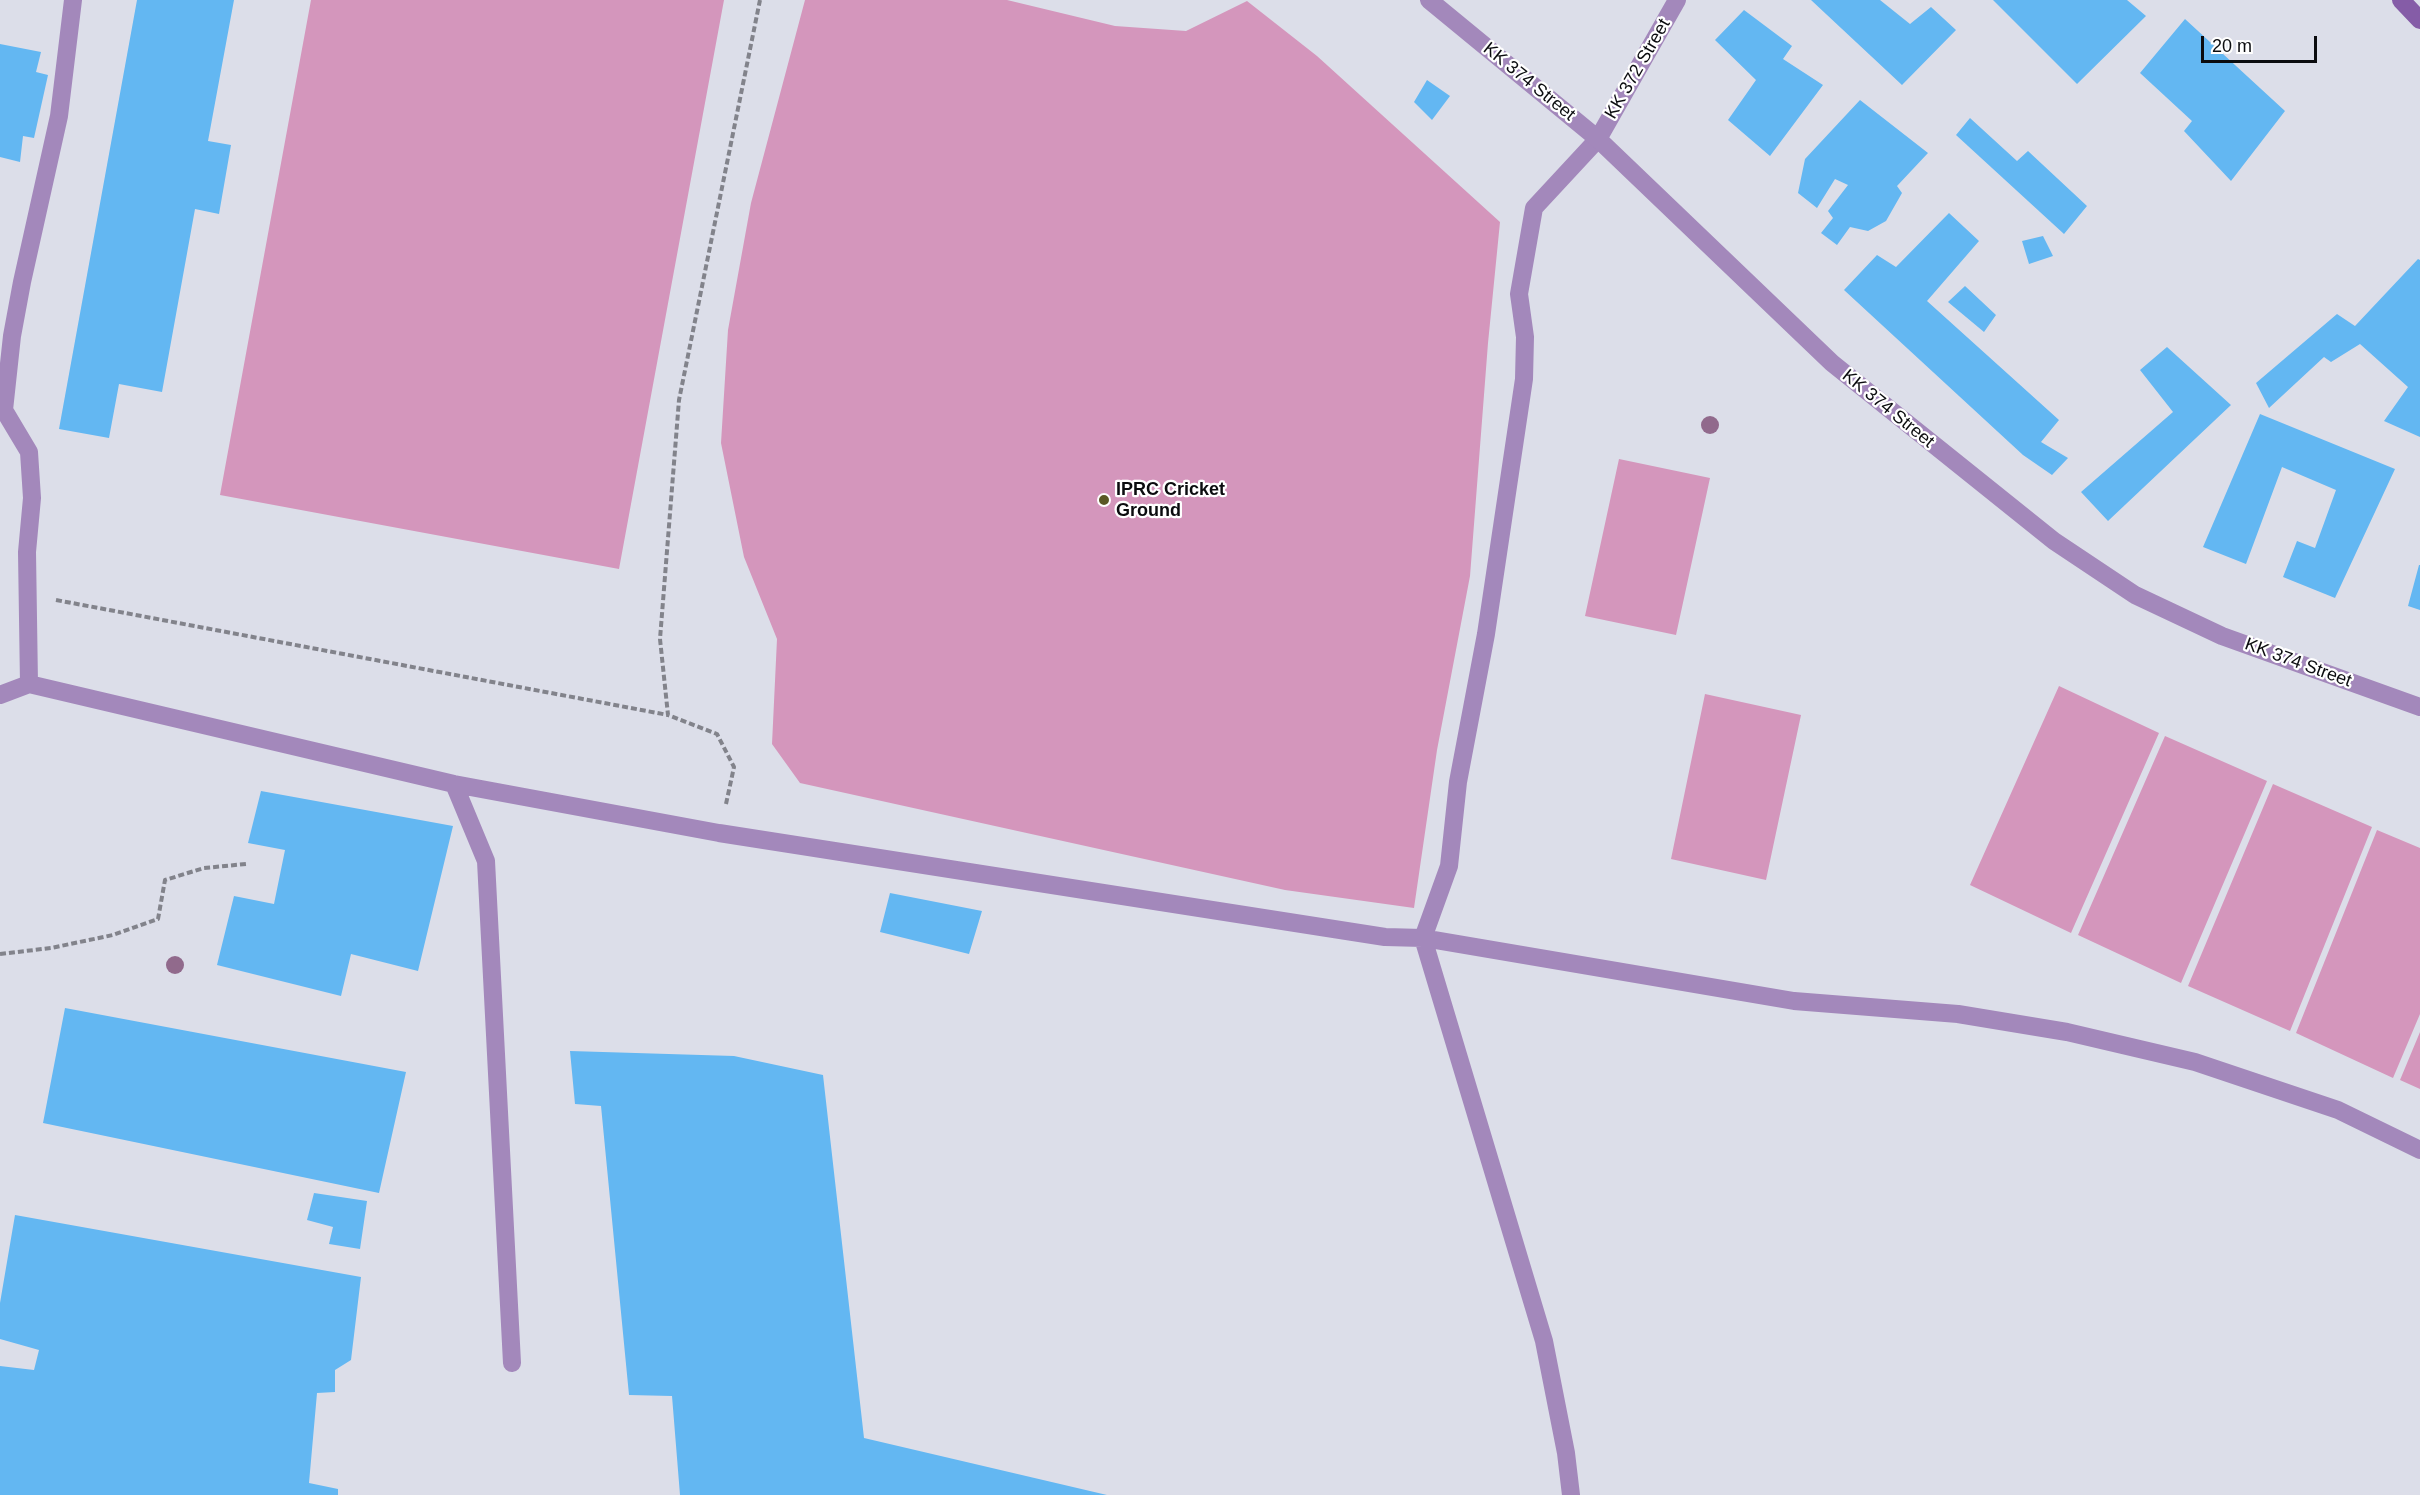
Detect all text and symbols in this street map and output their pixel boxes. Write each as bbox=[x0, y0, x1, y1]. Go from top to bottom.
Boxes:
street label: KK 372 Street bbox=[1601, 15, 1675, 123]
scale bar bbox=[2204, 24, 2320, 62]
text: 20 m bbox=[2212, 36, 2252, 56]
street label: KK 374 Street bbox=[1479, 38, 1579, 126]
street label: KK 374 Street bbox=[1838, 365, 1938, 453]
place label: IPRC Cricket Ground bbox=[1116, 479, 1225, 522]
marker: IPRC Cricket Ground bbox=[1097, 493, 1111, 507]
street label: KK 374 Street bbox=[2242, 634, 2354, 692]

